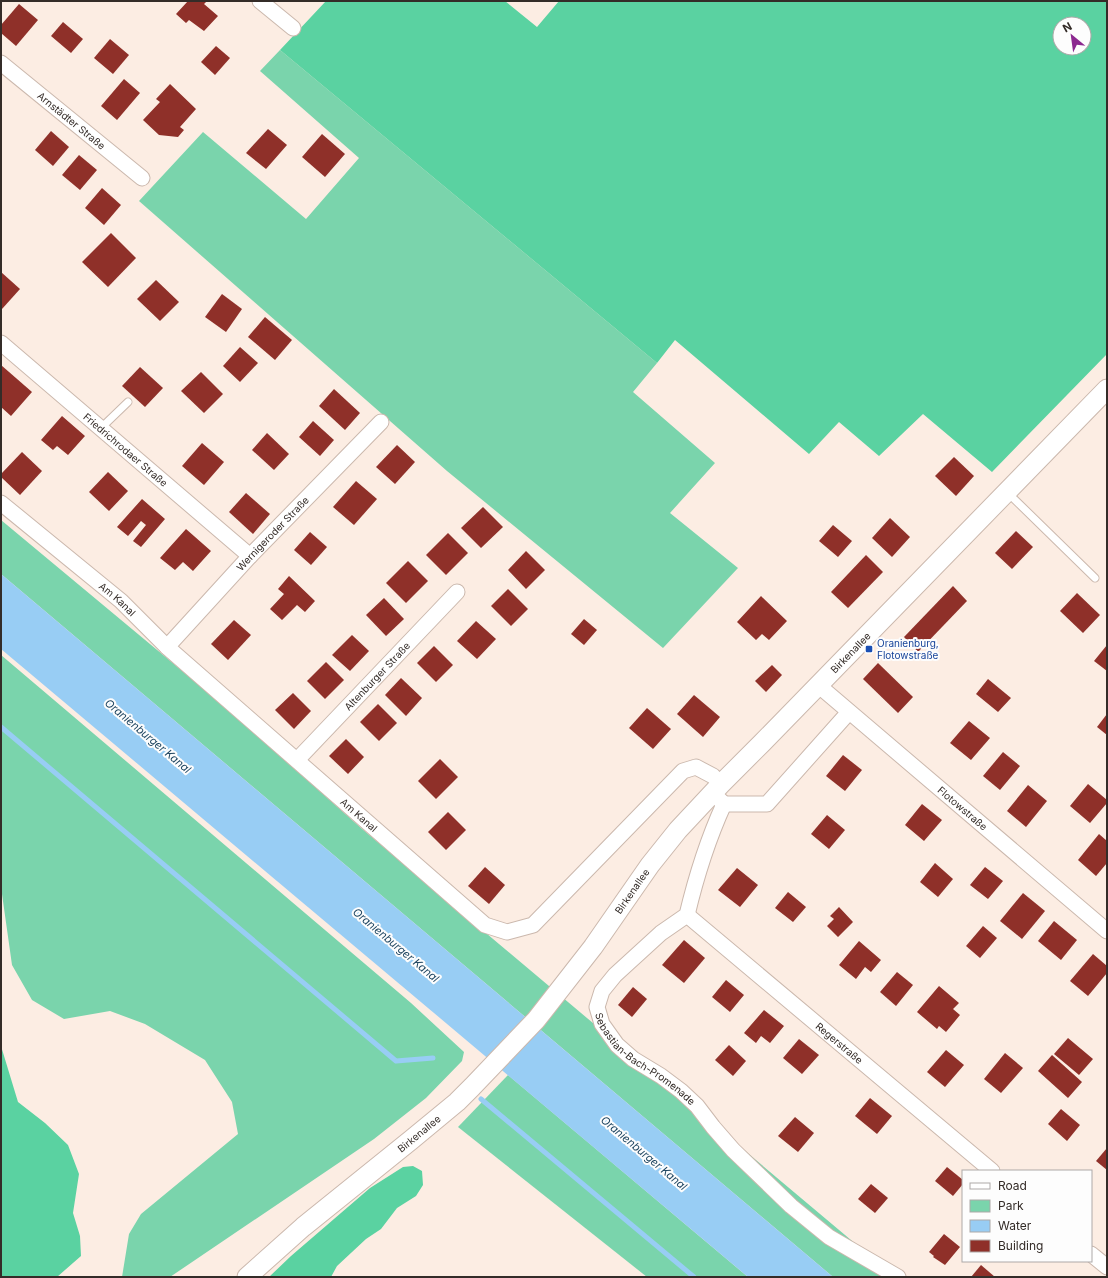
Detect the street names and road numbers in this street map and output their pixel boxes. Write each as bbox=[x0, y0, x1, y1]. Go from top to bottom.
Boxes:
street label: Arnstädter Straße bbox=[35, 89, 108, 152]
street label: Friedrichrodaer Straße bbox=[81, 410, 170, 489]
street label: Wernigeroder Straße bbox=[234, 494, 311, 573]
street label: Am Kanal bbox=[97, 580, 138, 618]
street label: Birkenallee bbox=[828, 629, 873, 675]
street label: Altenburger Straße bbox=[342, 639, 412, 713]
street label: Flotowstraße bbox=[935, 784, 990, 833]
street label: Am Kanal bbox=[338, 796, 380, 834]
street label: Birkenallee bbox=[612, 866, 652, 916]
street label: Sebastian-Bach-Promenade bbox=[593, 1011, 698, 1107]
street label: Regerstraße bbox=[813, 1020, 866, 1066]
street label: Birkenallee bbox=[395, 1112, 443, 1155]

